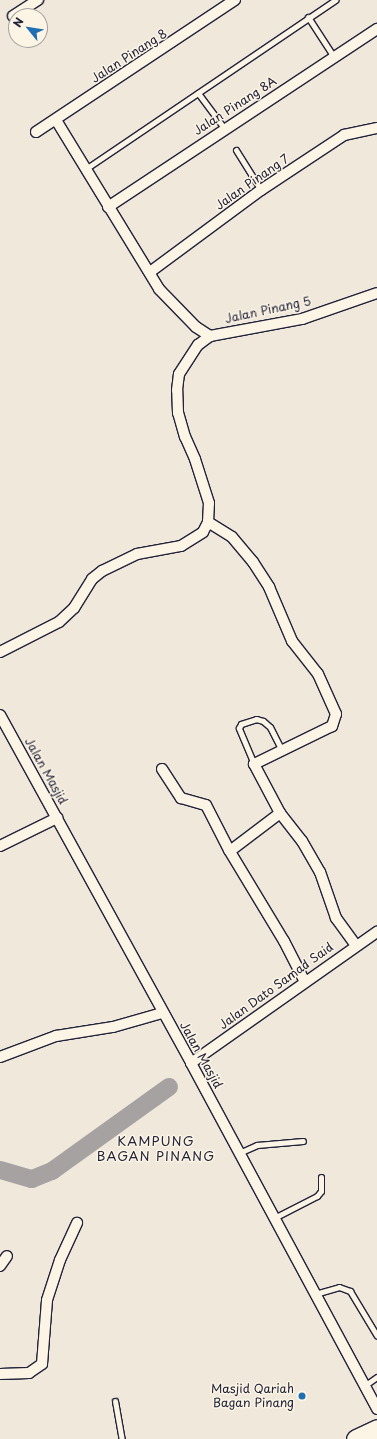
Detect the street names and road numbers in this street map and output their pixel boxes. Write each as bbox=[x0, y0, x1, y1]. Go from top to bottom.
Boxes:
street label: Jalan Pinang 8 bbox=[88, 26, 170, 86]
street label: Jalan Pinang 8A bbox=[190, 74, 280, 138]
street label: Jalan Pinang 7 bbox=[212, 151, 292, 213]
street label: Jalan Pinang 5 bbox=[224, 294, 312, 326]
street label: Jalan Masjid bbox=[22, 735, 70, 807]
street label: Jalan Dato Samad Said bbox=[216, 940, 336, 1032]
street label: Jalan Masjid bbox=[177, 1019, 225, 1091]

